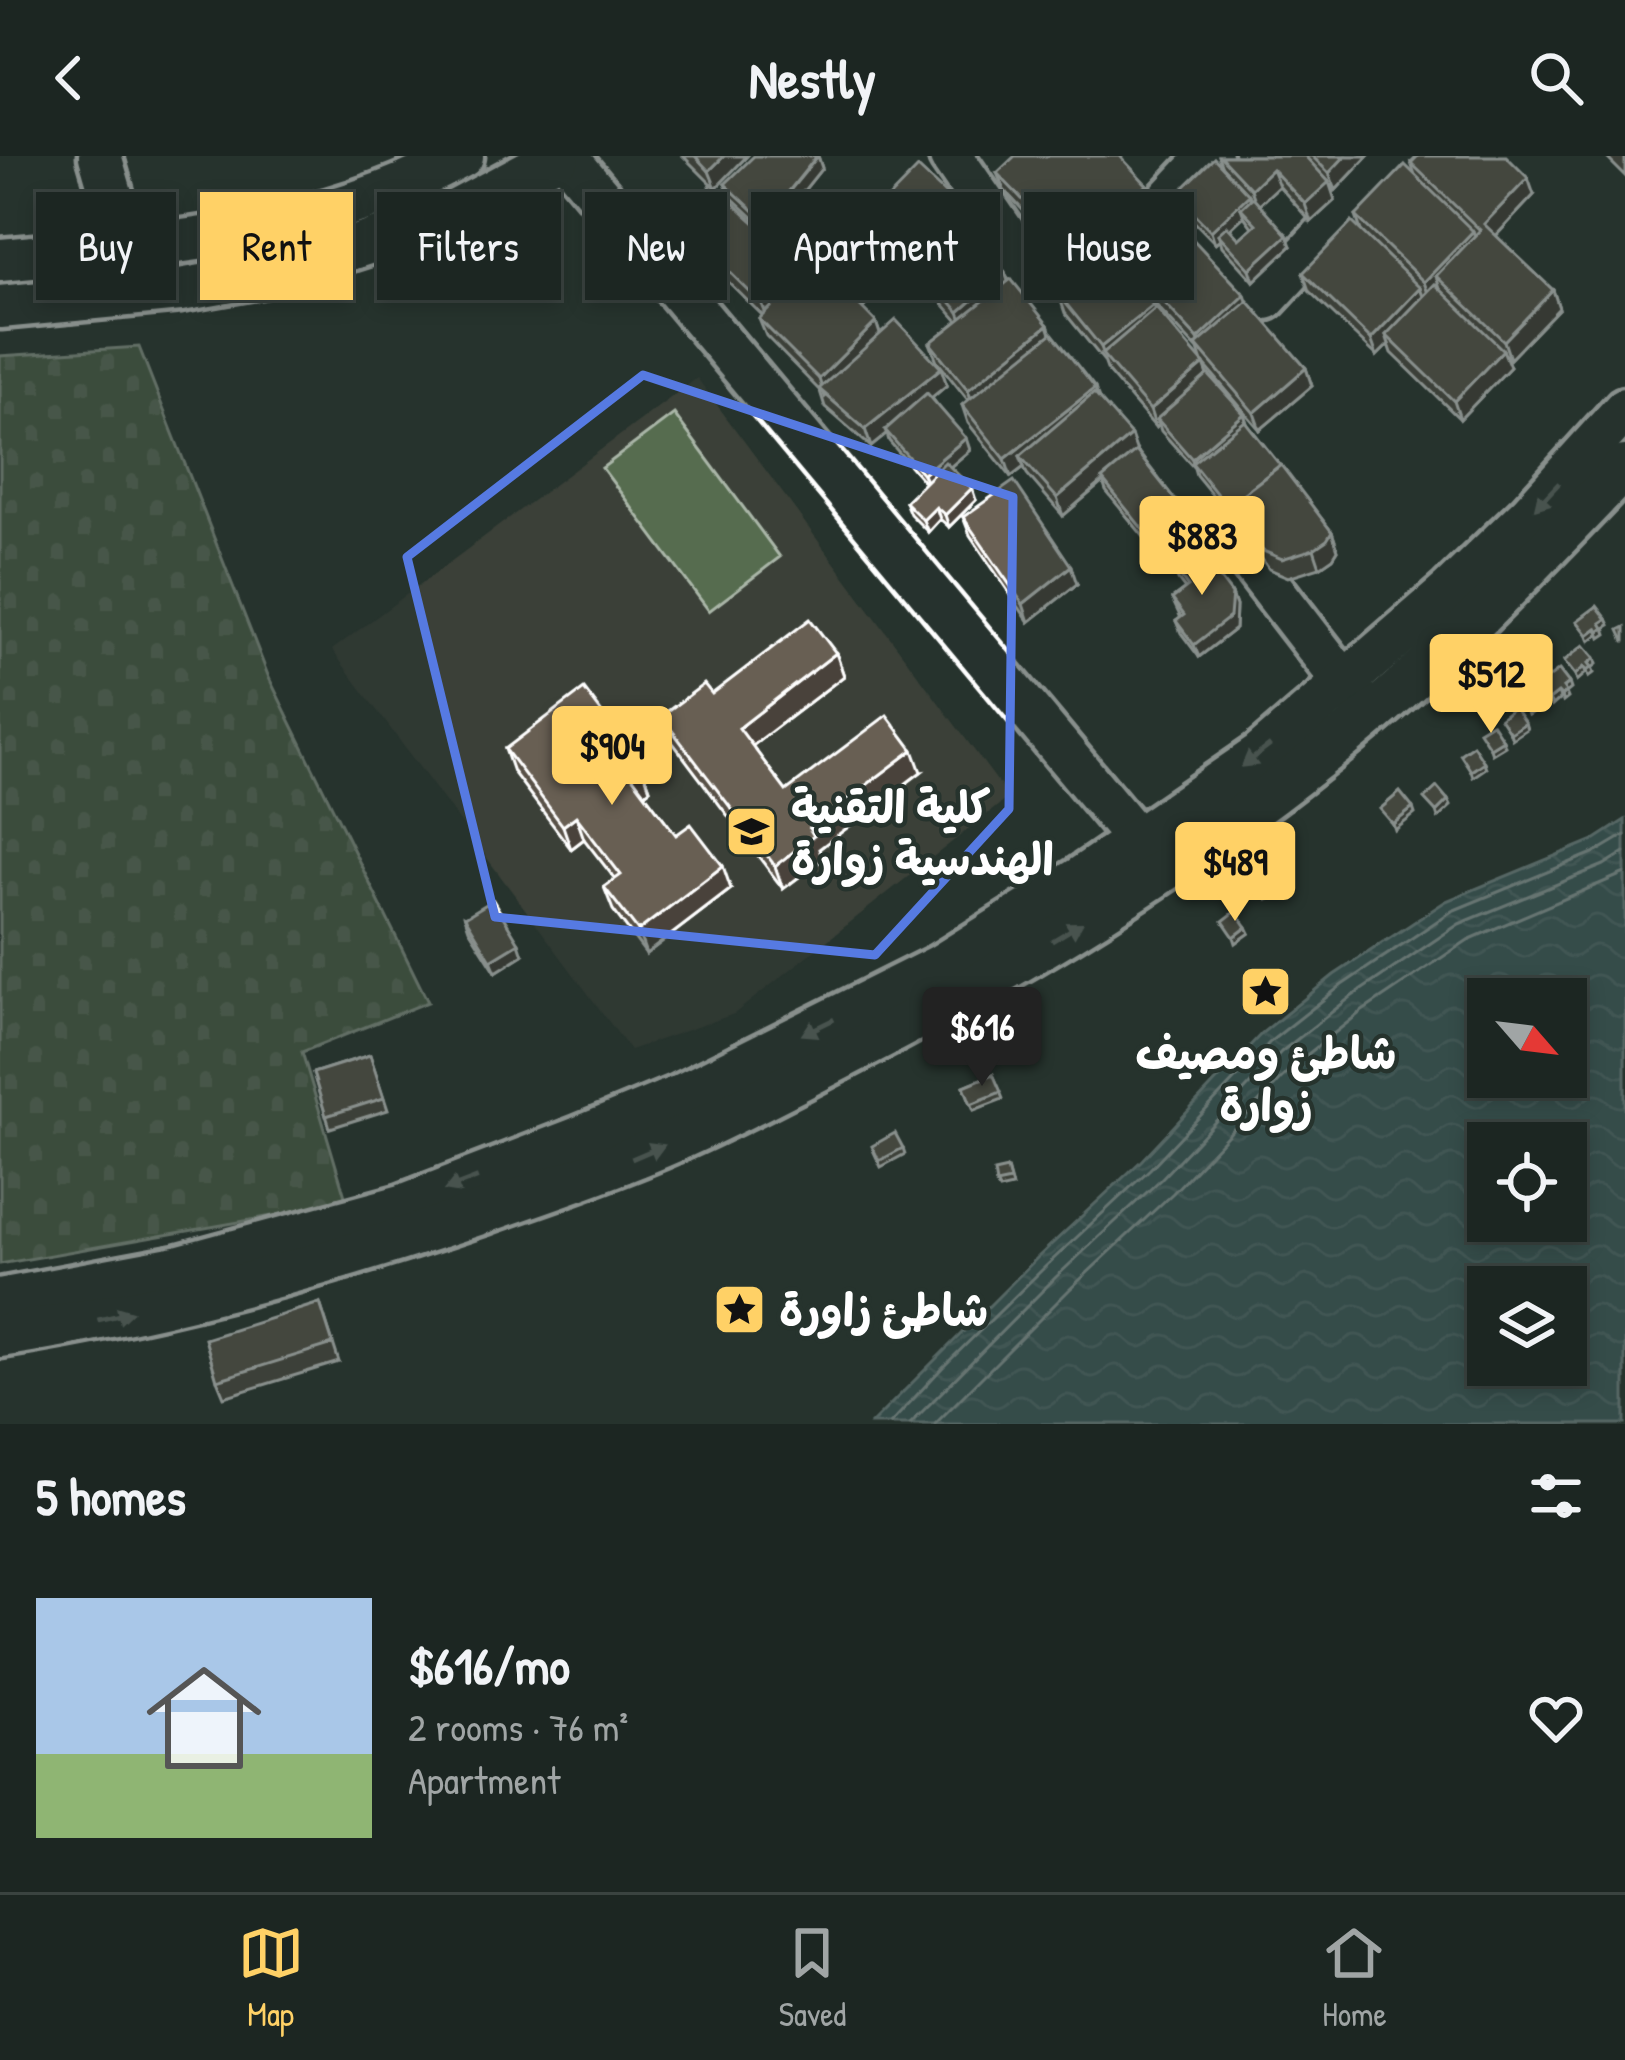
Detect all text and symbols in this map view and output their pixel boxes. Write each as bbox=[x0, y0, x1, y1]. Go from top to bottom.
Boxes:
text: Nestly bbox=[749, 42, 876, 115]
icon: back bbox=[36, 45, 102, 111]
icon: search bbox=[1523, 45, 1589, 111]
chip: Buy bbox=[36, 192, 176, 300]
chip: Rent bbox=[200, 192, 353, 300]
chip: Filters bbox=[377, 192, 561, 300]
chip: New bbox=[585, 192, 727, 300]
chip: Apartment bbox=[751, 192, 1000, 300]
chip: House bbox=[1024, 192, 1194, 300]
one-way arrow bbox=[1534, 482, 1561, 511]
pin: $883 bbox=[1131, 496, 1273, 598]
text: $883 bbox=[1166, 508, 1238, 561]
pin: $512 bbox=[1420, 634, 1562, 736]
text: $512 bbox=[1457, 646, 1525, 699]
pin: $904 bbox=[541, 706, 683, 808]
text: $904 bbox=[579, 718, 645, 771]
one-way arrow bbox=[1241, 744, 1272, 768]
place label: كلية التقنية الهندسية زوارة bbox=[791, 776, 1054, 889]
school or university icon: كلية التقنية الهندسية زوارة bbox=[724, 804, 780, 860]
pin: $489 bbox=[1164, 822, 1306, 924]
text: $489 bbox=[1202, 834, 1268, 887]
one-way arrow bbox=[1050, 922, 1084, 943]
place icon: شاطئ ومصيف زوارة bbox=[1238, 963, 1294, 1019]
north arrow bbox=[1467, 978, 1587, 1098]
map controls bbox=[1467, 978, 1587, 1386]
pin: $616 bbox=[911, 987, 1053, 1089]
text: $616 bbox=[949, 999, 1015, 1052]
one-way arrow bbox=[801, 1017, 836, 1037]
place label: شاطئ ومصيف زوارة bbox=[1136, 1022, 1396, 1135]
button: locate bbox=[1467, 1122, 1587, 1242]
one-way arrow bbox=[630, 1142, 666, 1161]
one-way arrow bbox=[443, 1175, 479, 1194]
button: layers bbox=[1467, 1266, 1587, 1386]
place label: شاطئ زاورة bbox=[779, 1279, 988, 1340]
place icon: شاطئ زاورة bbox=[712, 1281, 768, 1337]
one-way arrow bbox=[97, 1305, 135, 1324]
text: 5 homes bbox=[36, 1462, 186, 1531]
icon: filters bbox=[1523, 1463, 1589, 1529]
text: $616/mo bbox=[408, 1631, 570, 1700]
icon: home bbox=[132, 1646, 276, 1790]
icon: heart bbox=[1523, 1685, 1589, 1751]
text: 2 rooms · 76 m² bbox=[408, 1700, 628, 1753]
text: Apartment bbox=[408, 1753, 561, 1806]
tab: Map bbox=[238, 1920, 304, 2036]
tab: Saved bbox=[779, 1920, 846, 2036]
tab: Home bbox=[1321, 1920, 1387, 2036]

